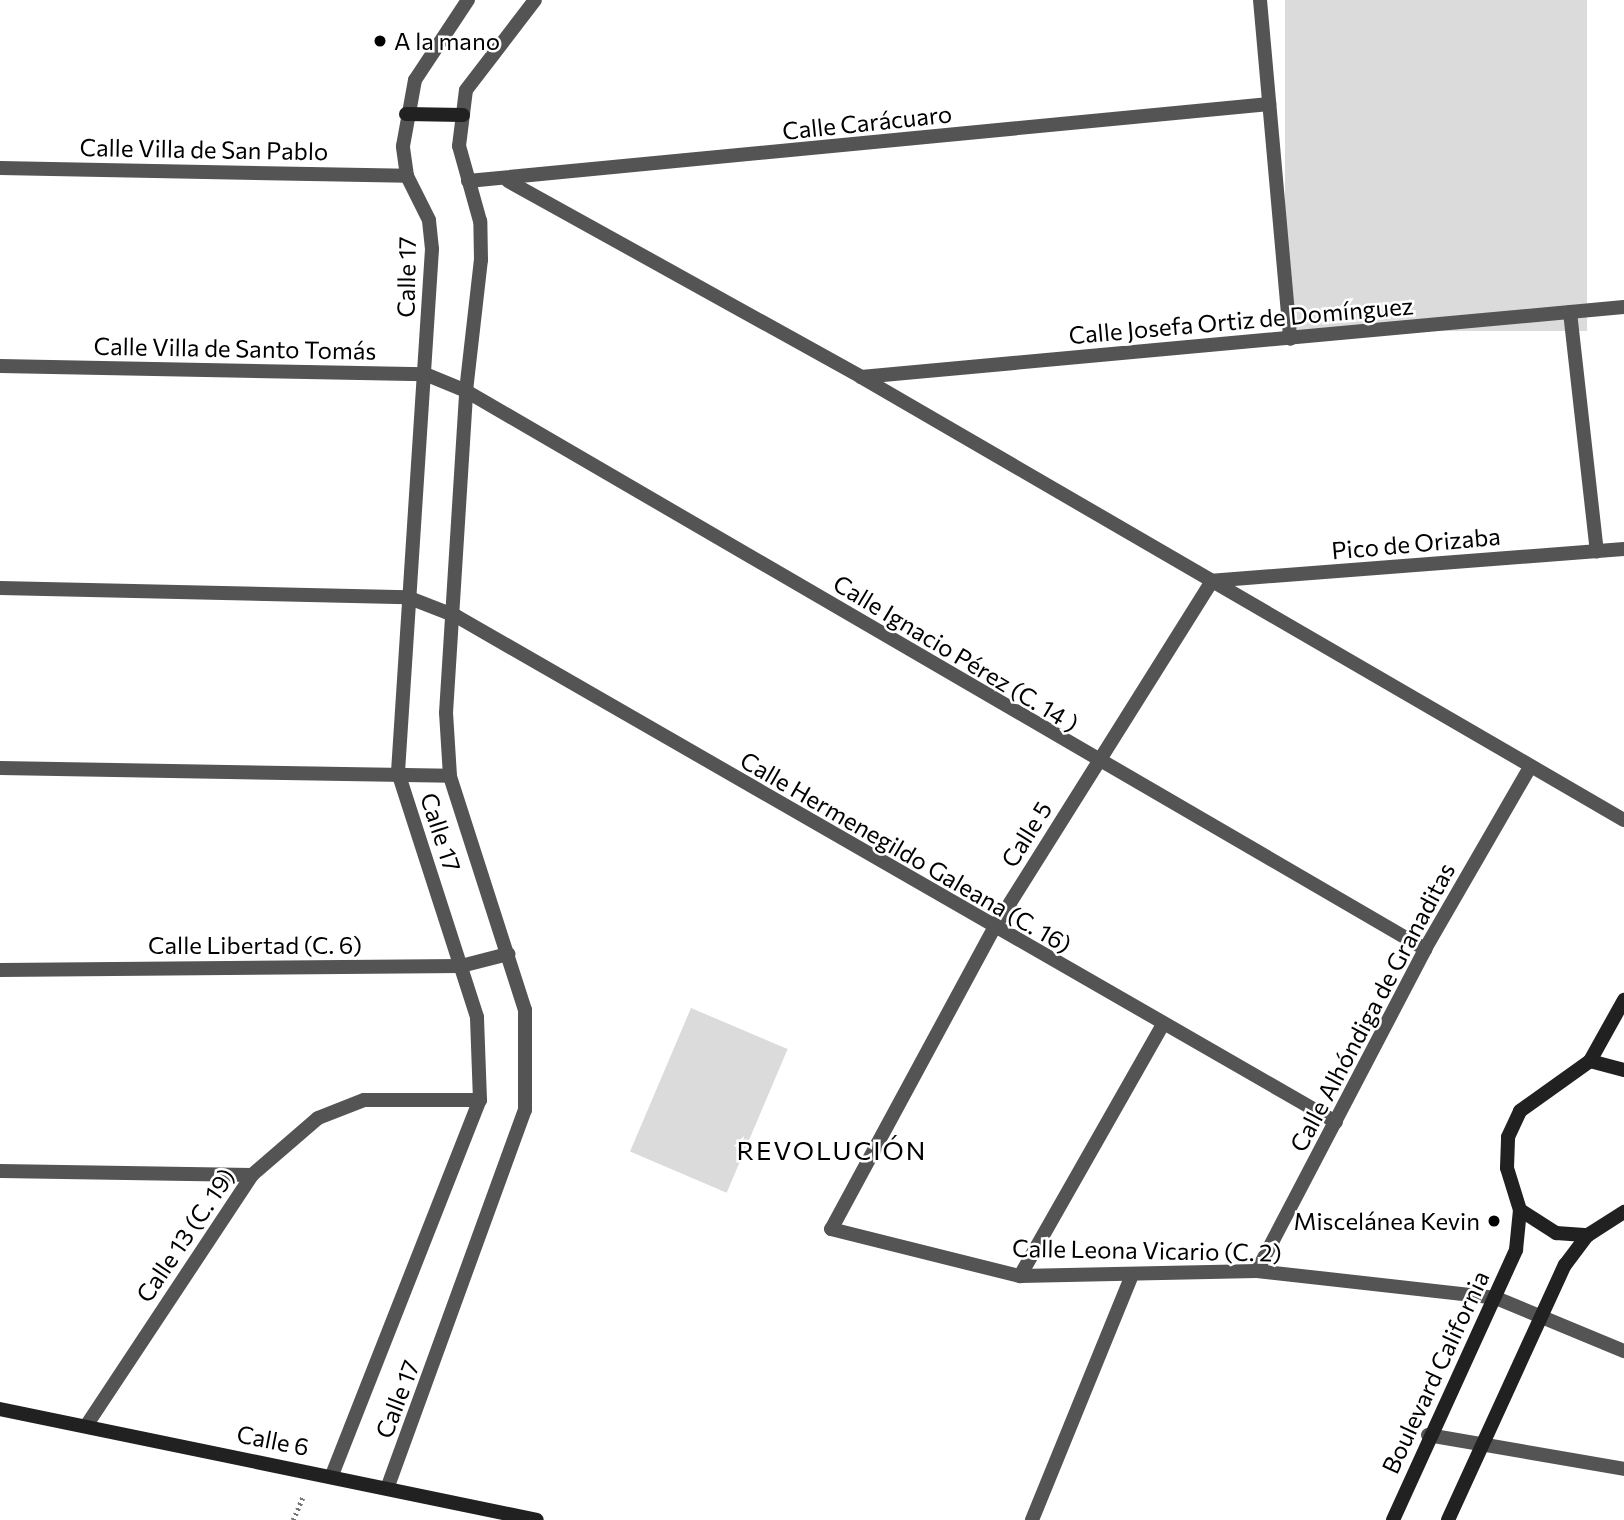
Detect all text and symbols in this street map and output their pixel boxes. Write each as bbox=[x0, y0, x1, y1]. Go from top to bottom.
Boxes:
place label: A la mano bbox=[394, 27, 500, 55]
marker: A la mano bbox=[372, 33, 388, 49]
street label: Calle Carácuaro bbox=[781, 99, 953, 145]
street label: Calle Villa de San Pablo bbox=[79, 132, 329, 166]
street label: Calle 17 bbox=[391, 236, 421, 318]
street label: Calle Josefa Ortiz de Domínguez bbox=[1067, 291, 1415, 349]
street label: Calle Villa de Santo Tomás bbox=[93, 331, 377, 365]
street label: Pico de Orizaba bbox=[1330, 521, 1502, 565]
street label: Calle Ignacio Pérez (C. 14 ) bbox=[828, 568, 1084, 738]
street label: Calle Hermenegildo Galeana (C. 16) bbox=[735, 745, 1077, 959]
street label: Calle 17 bbox=[415, 789, 467, 875]
street label: Calle 5 bbox=[995, 796, 1057, 872]
street label: Calle Alhóndiga de Granaditas bbox=[1283, 858, 1461, 1156]
street label: Calle Libertad (C. 6) bbox=[148, 931, 362, 959]
district label: REVOLUCIÓN bbox=[738, 1134, 926, 1166]
street label: Calle 13 (C. 19) bbox=[130, 1163, 240, 1307]
place label: Miscelánea Kevin bbox=[1293, 1207, 1480, 1235]
marker: Miscelánea Kevin bbox=[1486, 1213, 1502, 1229]
street label: Calle Leona Vicario (C. 2) bbox=[1012, 1233, 1282, 1267]
street label: Boulevard California bbox=[1375, 1266, 1495, 1478]
street label: Calle 17 bbox=[369, 1356, 425, 1442]
street label: Calle 6 bbox=[234, 1419, 312, 1461]

